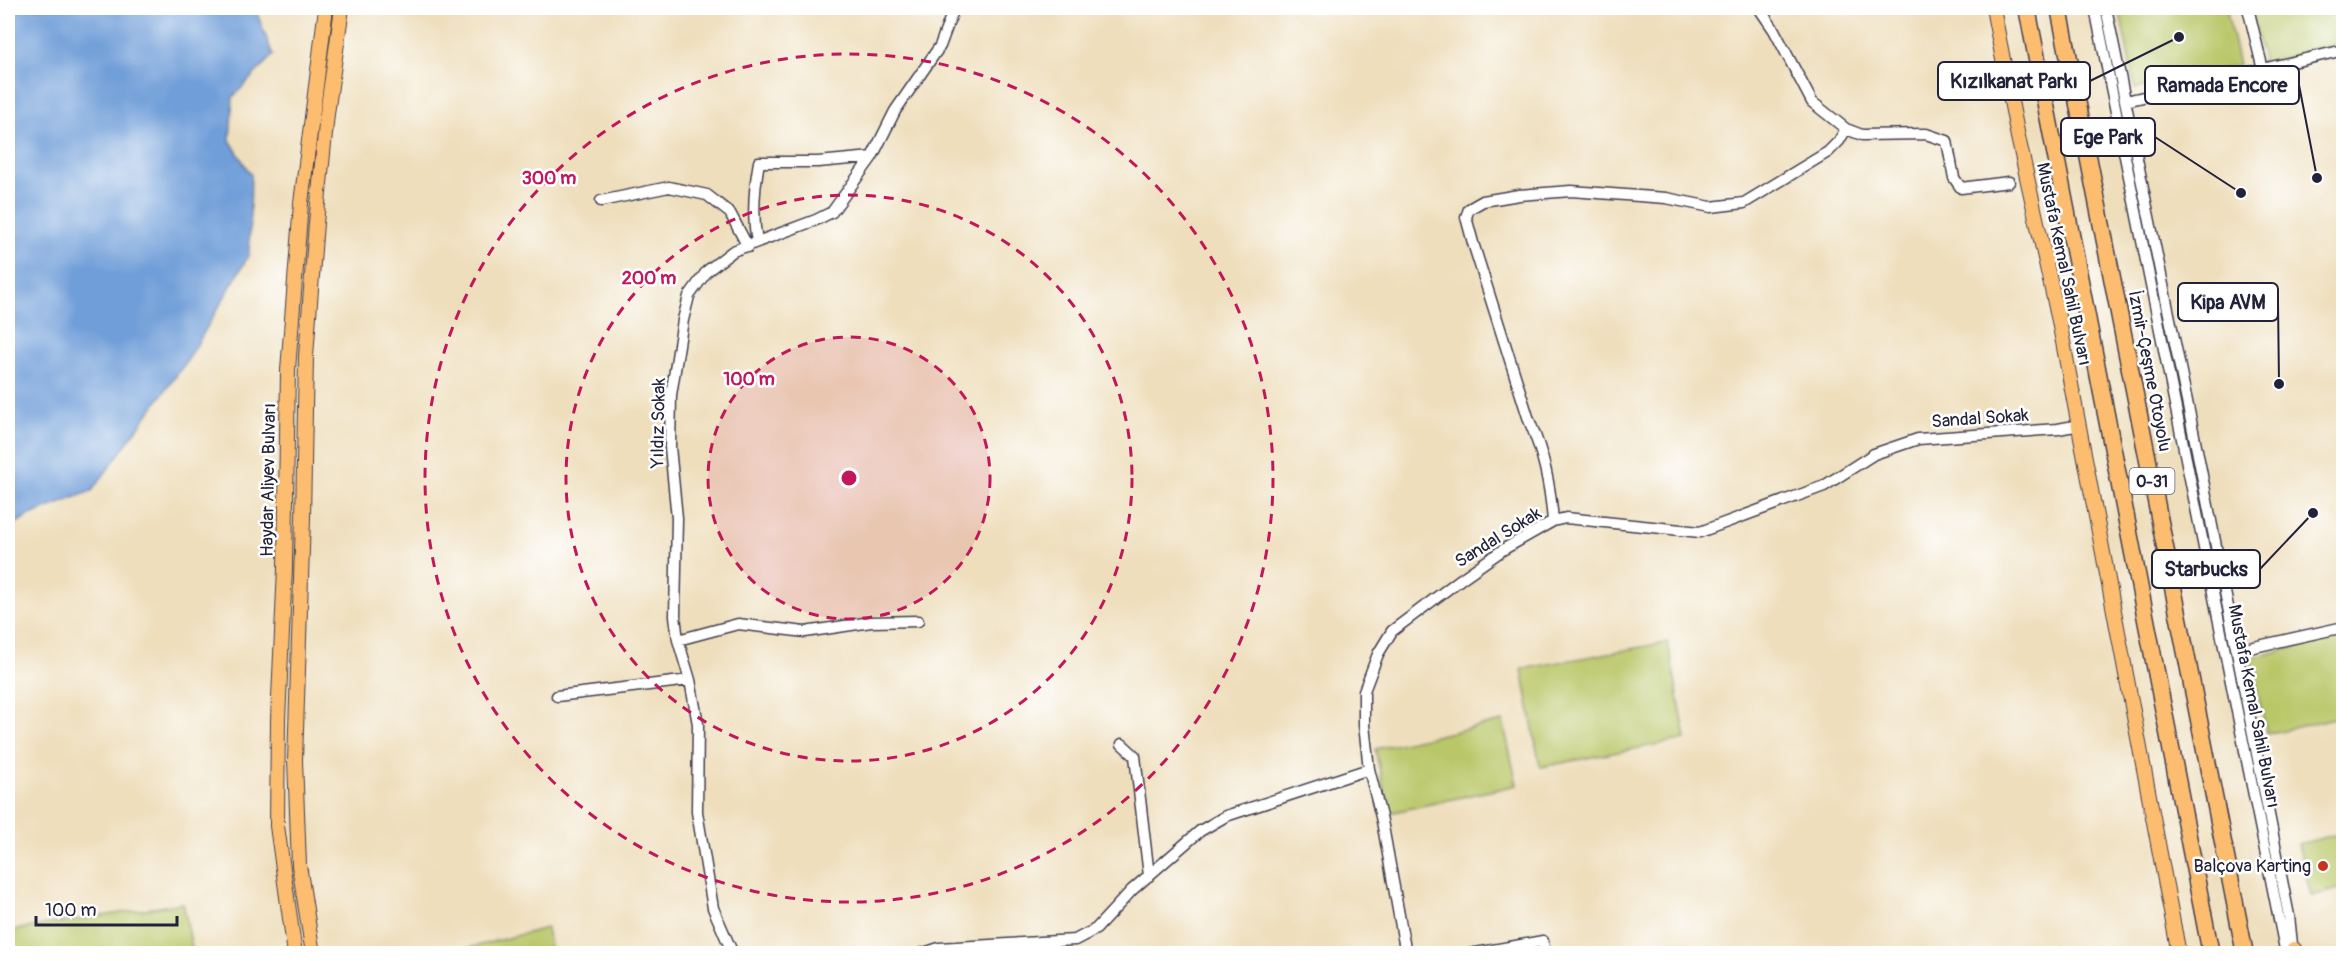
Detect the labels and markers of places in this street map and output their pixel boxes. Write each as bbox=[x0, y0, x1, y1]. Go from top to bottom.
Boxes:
callout: Kızılkanat Parkı bbox=[1938, 62, 2090, 100]
callout: Ramada Encore bbox=[2145, 66, 2299, 104]
callout: Ege Park bbox=[2061, 118, 2155, 156]
callout: Kipa AVM bbox=[2178, 283, 2278, 321]
centre of rings bbox=[839, 468, 859, 488]
callout: Starbucks bbox=[2152, 550, 2260, 588]
place label: Balçova Karting bbox=[2194, 855, 2311, 878]
marker: Balçova Karting bbox=[2316, 859, 2330, 873]

